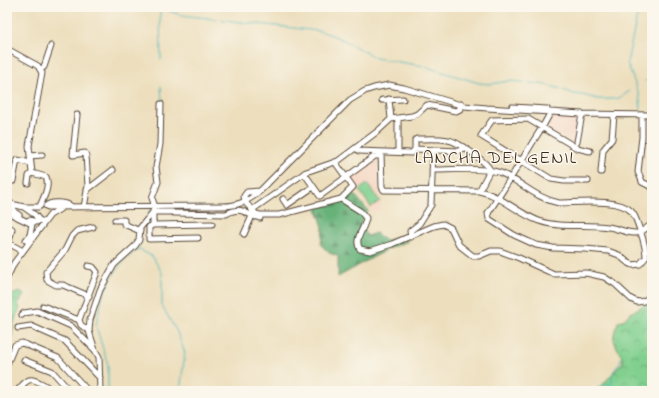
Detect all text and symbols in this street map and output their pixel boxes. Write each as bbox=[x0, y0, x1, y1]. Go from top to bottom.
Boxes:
district label: LANCHA DEL GENIL bbox=[415, 146, 577, 172]

